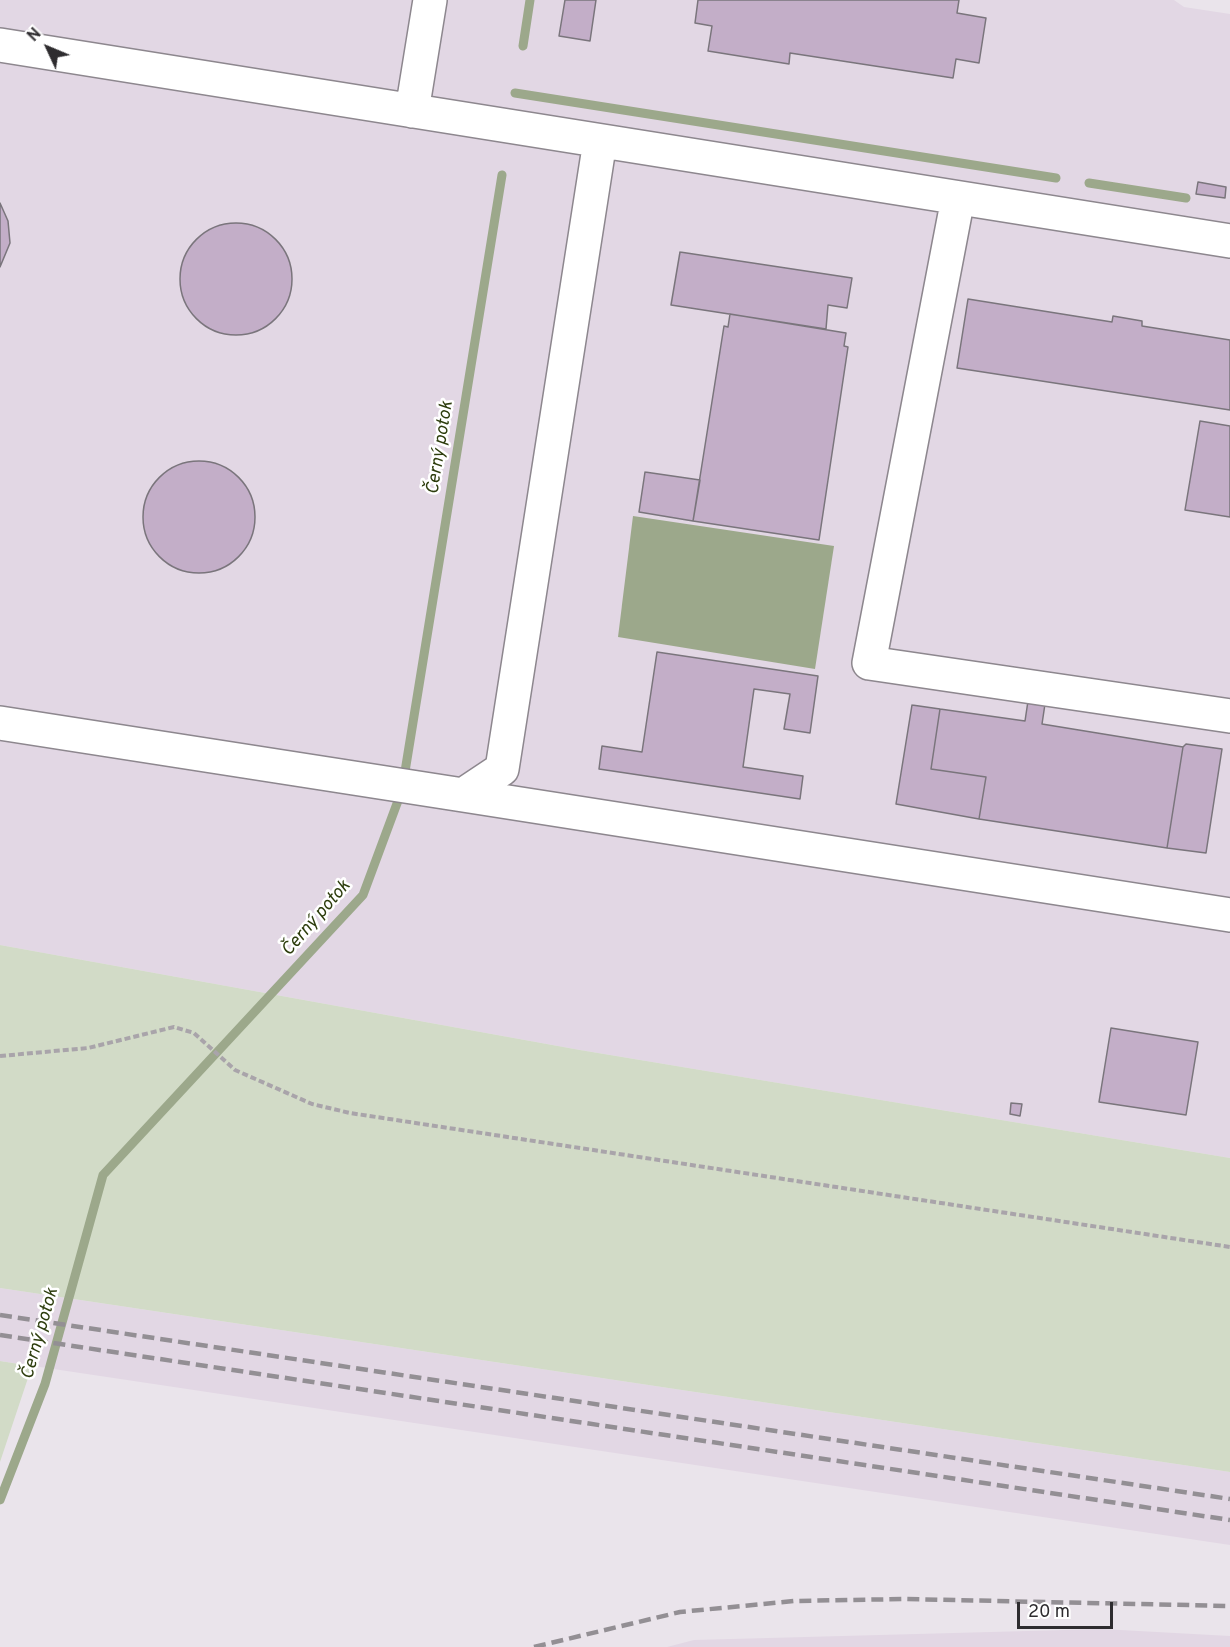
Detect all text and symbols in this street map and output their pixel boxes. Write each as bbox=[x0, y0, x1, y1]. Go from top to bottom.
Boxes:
north arrow bbox=[18, 18, 78, 78]
text: N bbox=[24, 24, 46, 47]
water label: Černý potok bbox=[423, 400, 459, 496]
water label: Černý potok bbox=[278, 876, 356, 962]
water label: Černý potok bbox=[18, 1286, 64, 1382]
scale bar bbox=[1020, 1590, 1116, 1628]
text: 20 m bbox=[1028, 1601, 1070, 1624]

